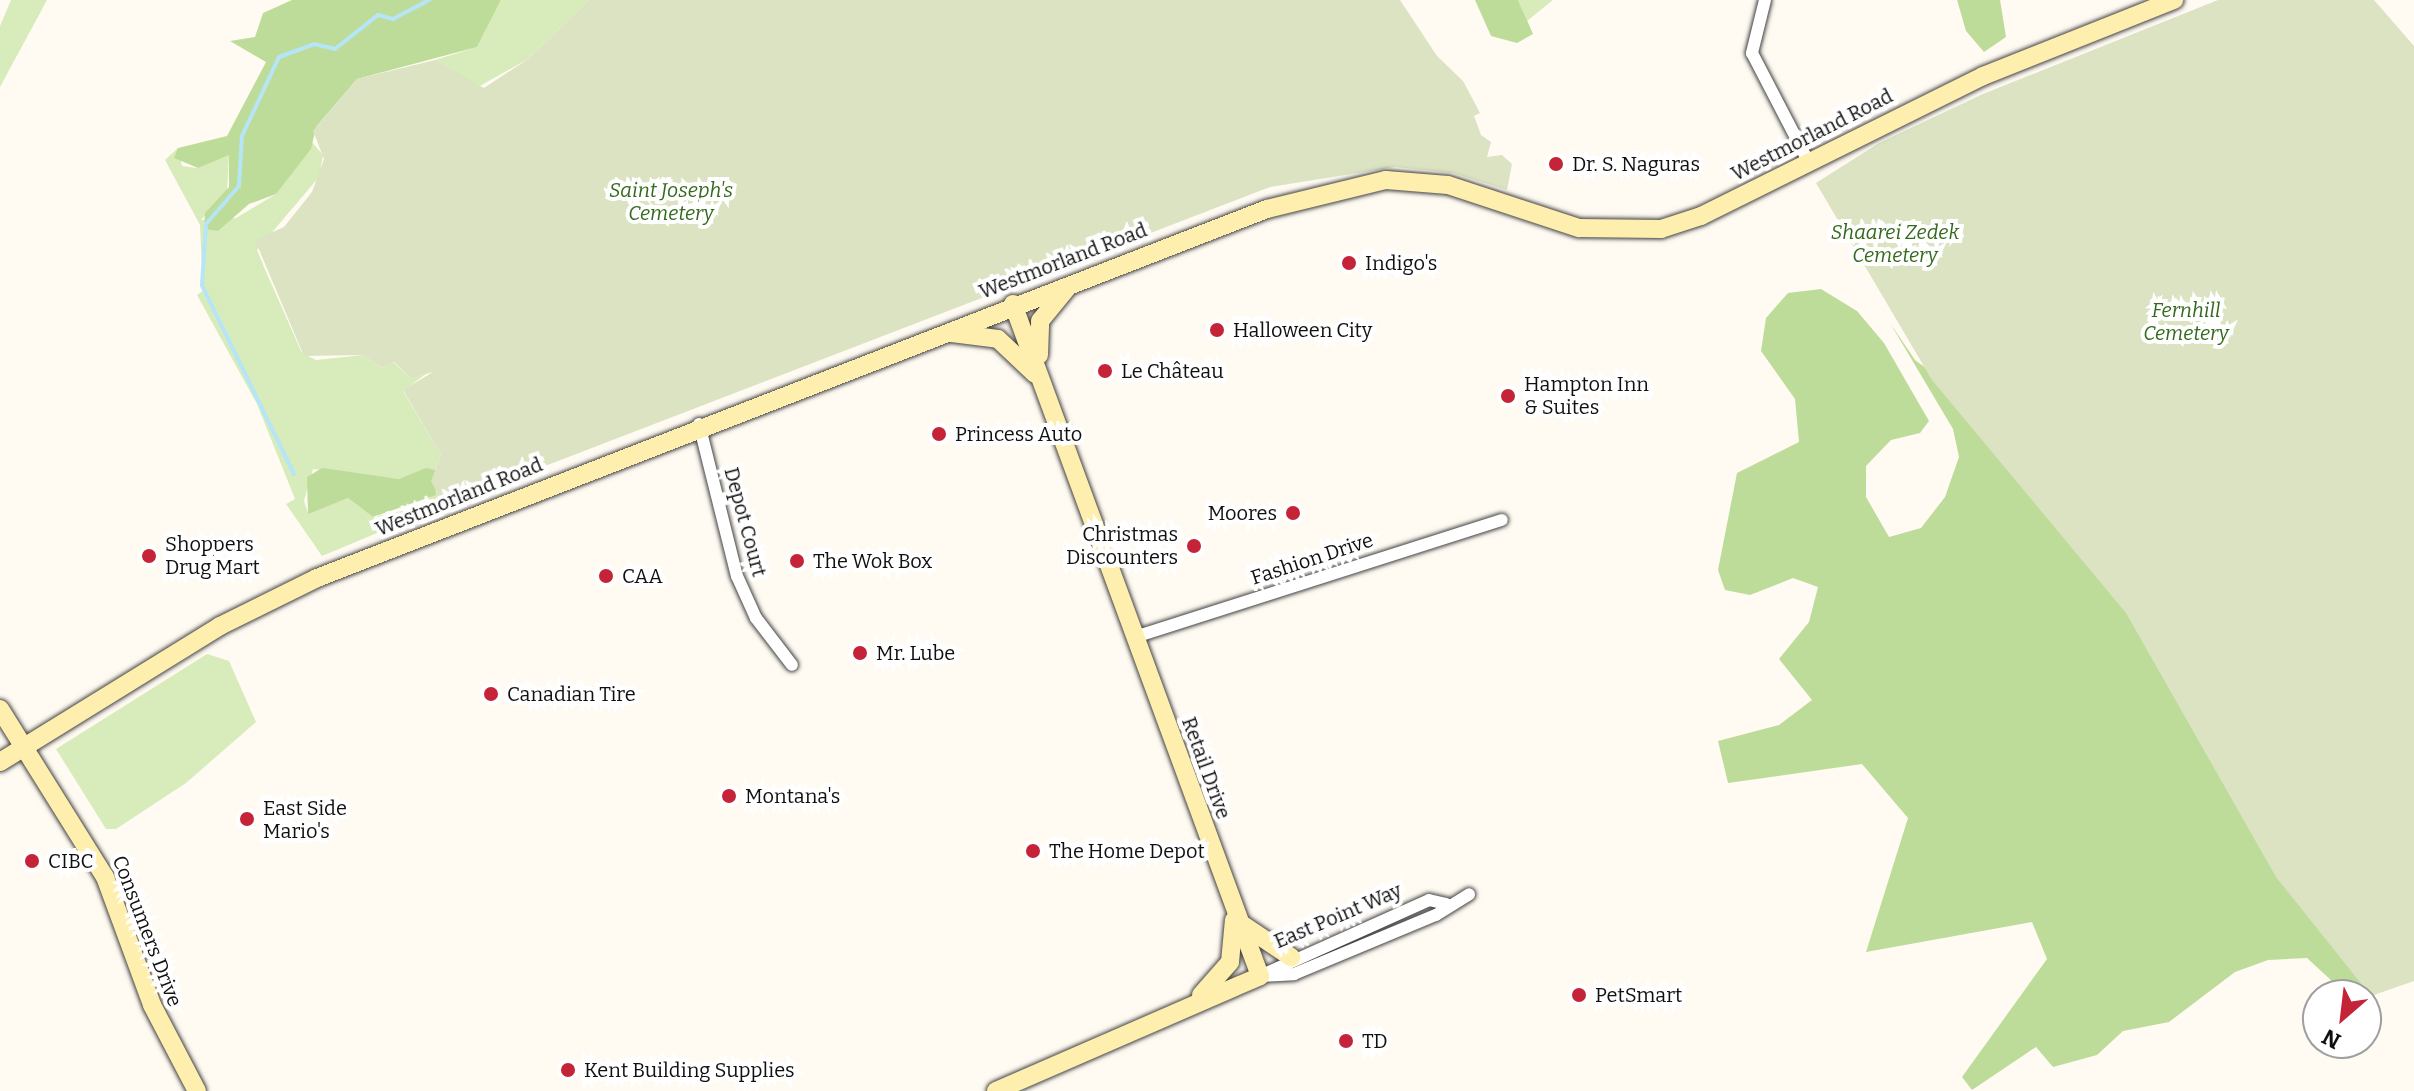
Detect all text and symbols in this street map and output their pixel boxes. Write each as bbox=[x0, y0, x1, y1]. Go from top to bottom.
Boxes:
street label: Westmorland Road bbox=[1727, 84, 1897, 186]
place label: Dr. S. Naguras bbox=[1572, 152, 1700, 176]
marker: Dr. S. Naguras bbox=[1547, 155, 1565, 173]
park label: Saint Joseph's Cemetery bbox=[609, 178, 733, 225]
street label: Westmorland Road bbox=[976, 218, 1150, 304]
park label: Shaarei Zedek Cemetery bbox=[1831, 221, 1959, 268]
place label: Indigo's bbox=[1365, 251, 1437, 275]
marker: Indigo's bbox=[1340, 254, 1358, 272]
park label: Fernhill Cemetery bbox=[2143, 298, 2229, 345]
place label: Halloween City bbox=[1233, 318, 1372, 342]
marker: Halloween City bbox=[1208, 321, 1226, 339]
place label: Le Château bbox=[1121, 359, 1224, 383]
marker: Le Château bbox=[1096, 362, 1114, 380]
place label: Hampton Inn & Suites bbox=[1524, 372, 1649, 419]
marker: Hampton Inn & Suites bbox=[1499, 387, 1517, 405]
place label: Princess Auto bbox=[955, 422, 1082, 446]
marker: Princess Auto bbox=[930, 425, 948, 443]
street label: Westmorland Road bbox=[372, 453, 546, 541]
street label: Depot Court bbox=[719, 465, 771, 579]
place label: Moores bbox=[1208, 501, 1277, 525]
marker: Moores bbox=[1284, 504, 1302, 522]
place label: Christmas Discounters bbox=[1066, 522, 1178, 569]
street label: Fashion Drive bbox=[1248, 528, 1376, 590]
place label: Shoppers Drug Mart bbox=[165, 532, 260, 579]
marker: Christmas Discounters bbox=[1185, 537, 1203, 555]
marker: Shoppers Drug Mart bbox=[140, 547, 158, 565]
place label: The Wok Box bbox=[813, 549, 932, 573]
marker: The Wok Box bbox=[788, 552, 806, 570]
place label: CAA bbox=[622, 564, 663, 588]
marker: CAA bbox=[597, 567, 615, 585]
place label: Mr. Lube bbox=[876, 641, 955, 665]
marker: Mr. Lube bbox=[851, 644, 869, 662]
place label: Canadian Tire bbox=[507, 682, 636, 706]
marker: Canadian Tire bbox=[482, 685, 500, 703]
street label: Retail Drive bbox=[1176, 714, 1236, 822]
place label: Montana's bbox=[745, 784, 840, 808]
marker: Montana's bbox=[720, 787, 738, 805]
place label: East Side Mario's bbox=[263, 796, 347, 843]
marker: East Side Mario's bbox=[238, 810, 256, 828]
place label: The Home Depot bbox=[1049, 839, 1205, 863]
marker: The Home Depot bbox=[1024, 842, 1042, 860]
place label: CIBC bbox=[48, 849, 93, 873]
marker: CIBC bbox=[23, 852, 41, 870]
street label: Consumers Drive bbox=[107, 852, 187, 1010]
street label: East Point Way bbox=[1271, 878, 1405, 954]
north arrow bbox=[2302, 979, 2382, 1059]
place label: PetSmart bbox=[1595, 983, 1682, 1007]
marker: PetSmart bbox=[1570, 986, 1588, 1004]
text: N bbox=[2318, 1023, 2345, 1055]
place label: TD bbox=[1362, 1029, 1388, 1053]
marker: TD bbox=[1337, 1032, 1355, 1050]
place label: Kent Building Supplies bbox=[584, 1058, 795, 1082]
marker: Kent Building Supplies bbox=[559, 1061, 577, 1079]

